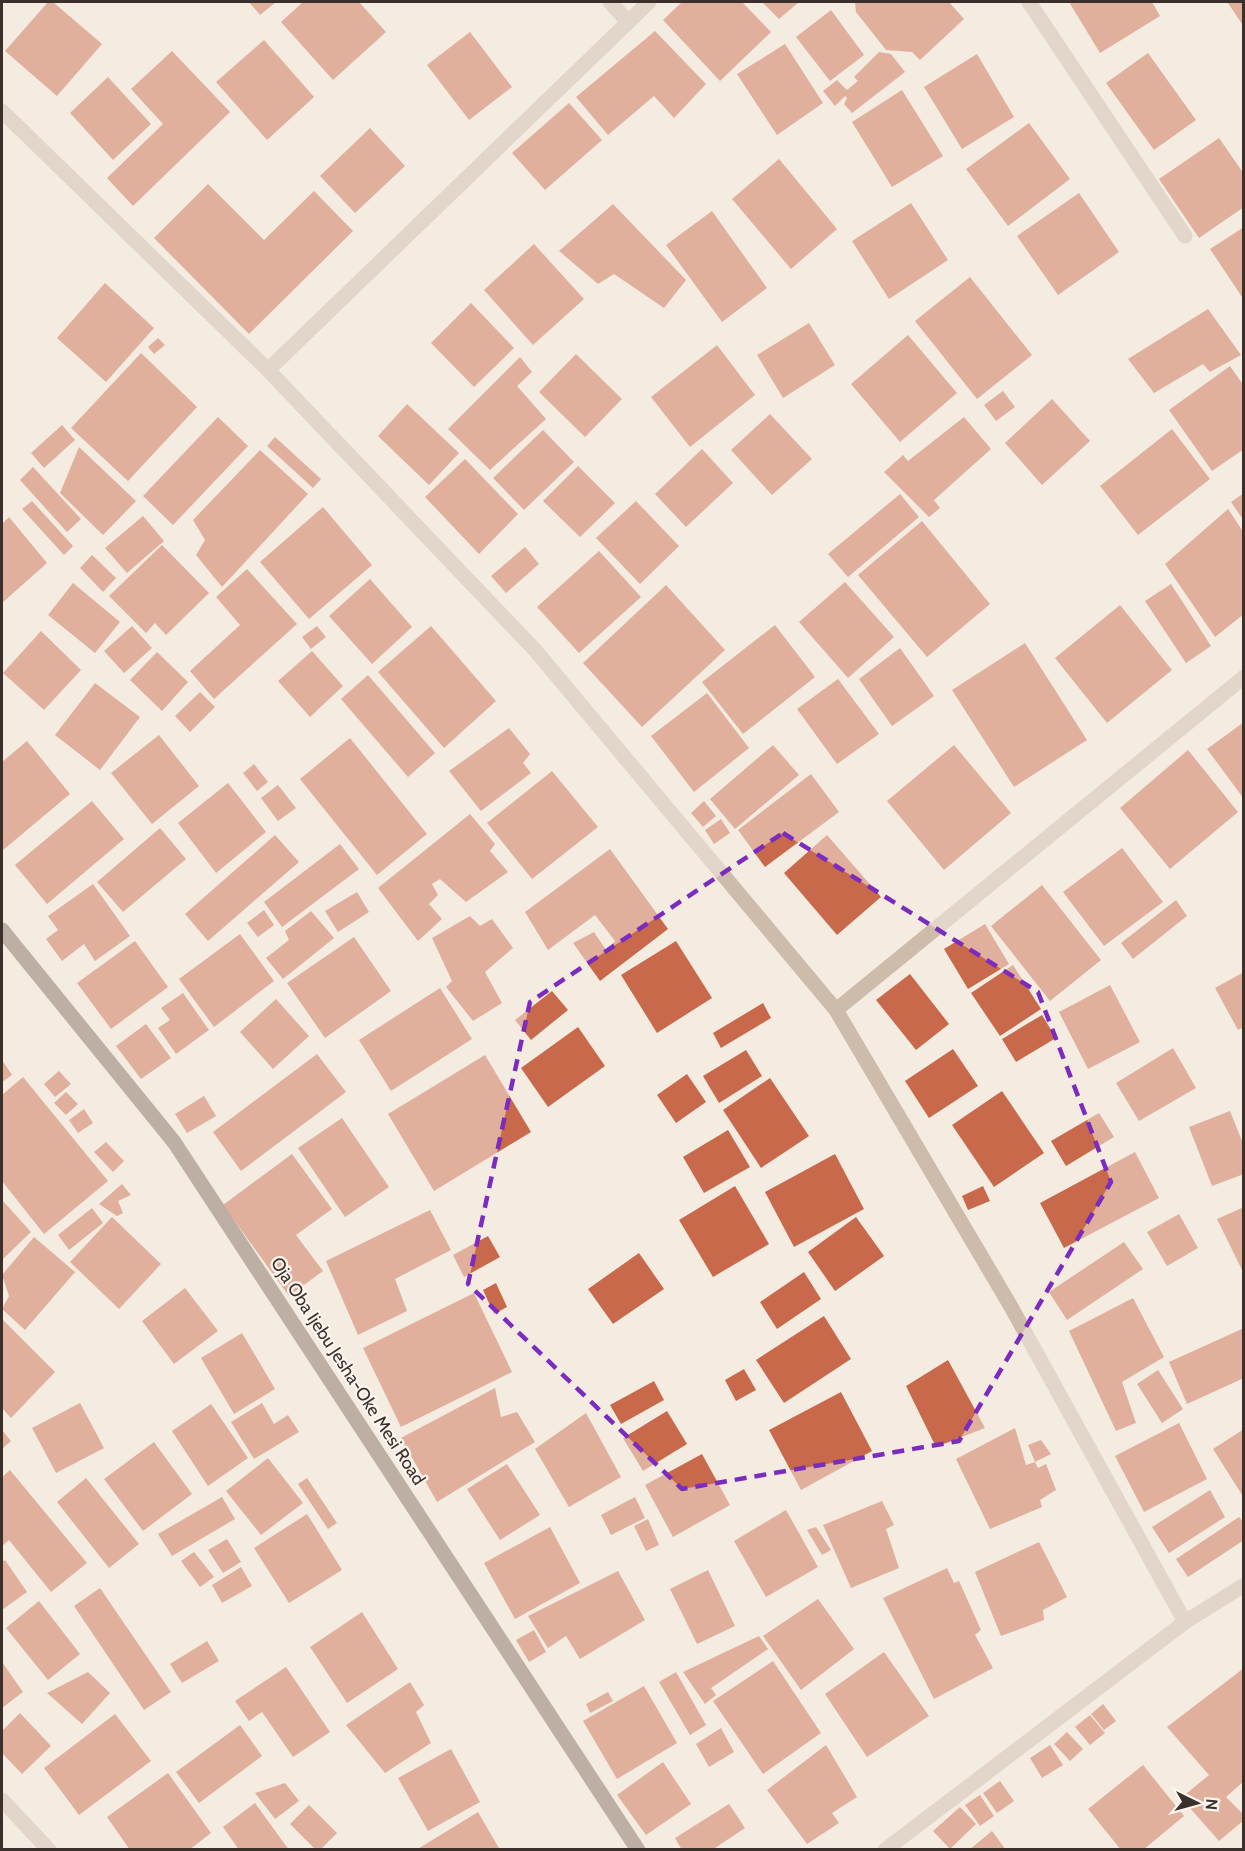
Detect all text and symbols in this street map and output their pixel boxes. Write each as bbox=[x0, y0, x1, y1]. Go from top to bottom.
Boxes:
street label: Oja Oba Ijebu Jesha-Oke Mesi Road bbox=[266, 1253, 430, 1489]
north arrow bbox=[1167, 1773, 1227, 1833]
text: N bbox=[1201, 1798, 1221, 1811]

